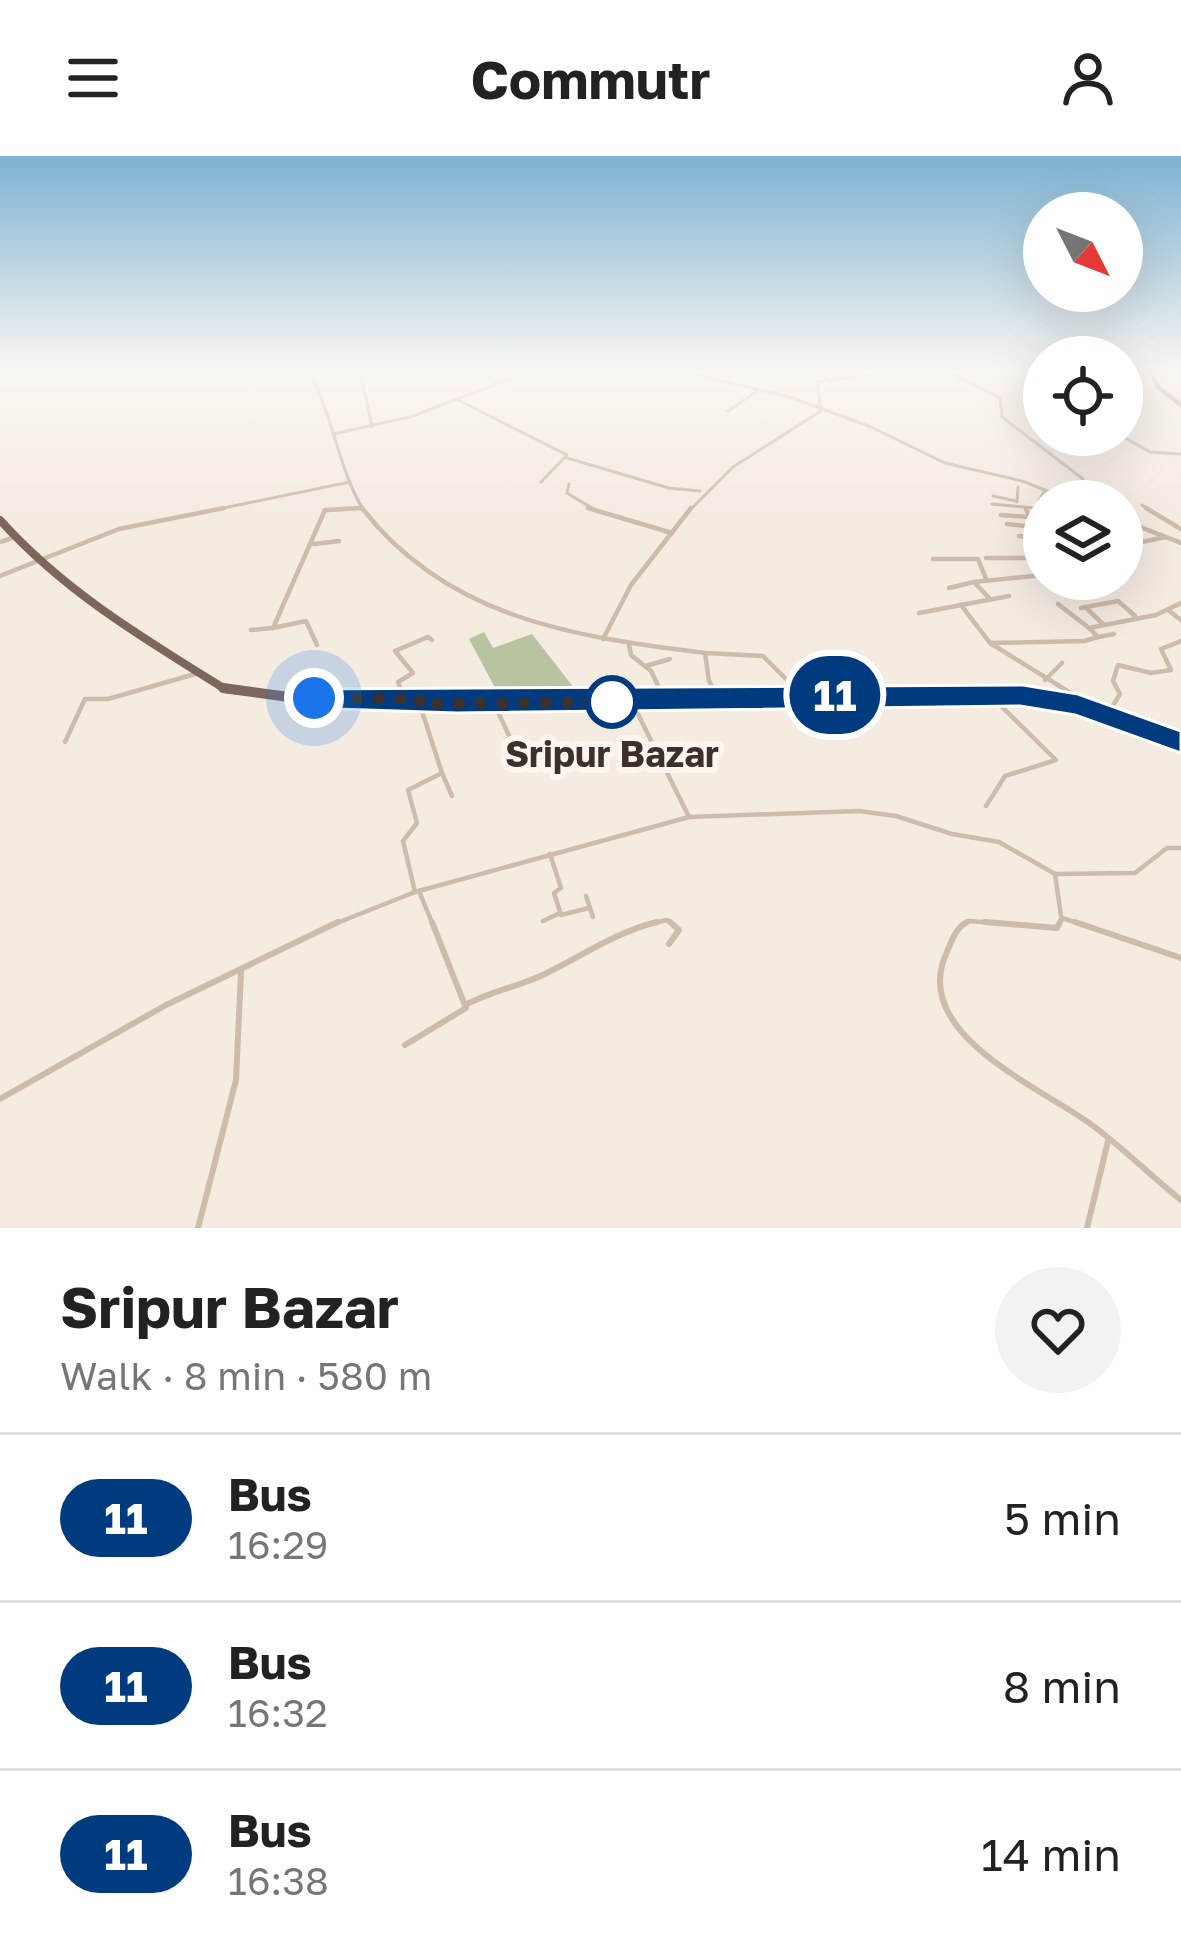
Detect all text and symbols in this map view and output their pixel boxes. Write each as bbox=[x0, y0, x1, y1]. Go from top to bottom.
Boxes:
icon: menu bbox=[60, 45, 126, 111]
icon: person bbox=[1055, 45, 1121, 111]
text: Commutr bbox=[470, 46, 711, 111]
north arrow bbox=[1023, 192, 1143, 312]
map controls bbox=[1023, 192, 1143, 600]
button: locate bbox=[1023, 336, 1143, 456]
button: layers bbox=[1023, 480, 1143, 600]
line badge: 11 bbox=[781, 656, 889, 734]
your location bbox=[284, 668, 344, 728]
text: 11 bbox=[813, 670, 857, 720]
marker: Sripur Bazar bbox=[587, 677, 637, 727]
place label: Sripur Bazar bbox=[505, 732, 719, 775]
button: heart bbox=[995, 1267, 1121, 1393]
text: Sripur Bazar bbox=[60, 1272, 399, 1341]
text: Walk · 8 min · 580 m bbox=[60, 1352, 432, 1399]
text: Bus bbox=[228, 1467, 312, 1521]
text: 5 min bbox=[1004, 1491, 1121, 1545]
text: 11 bbox=[104, 1493, 148, 1543]
text: 16:29 bbox=[228, 1521, 328, 1568]
text: Bus bbox=[228, 1635, 312, 1689]
text: 8 min bbox=[1003, 1659, 1121, 1713]
text: 11 bbox=[104, 1661, 148, 1711]
text: 16:32 bbox=[228, 1689, 328, 1736]
text: Bus bbox=[228, 1803, 312, 1857]
text: 14 min bbox=[981, 1827, 1121, 1881]
text: 11 bbox=[104, 1829, 148, 1879]
text: 16:38 bbox=[228, 1857, 329, 1904]

